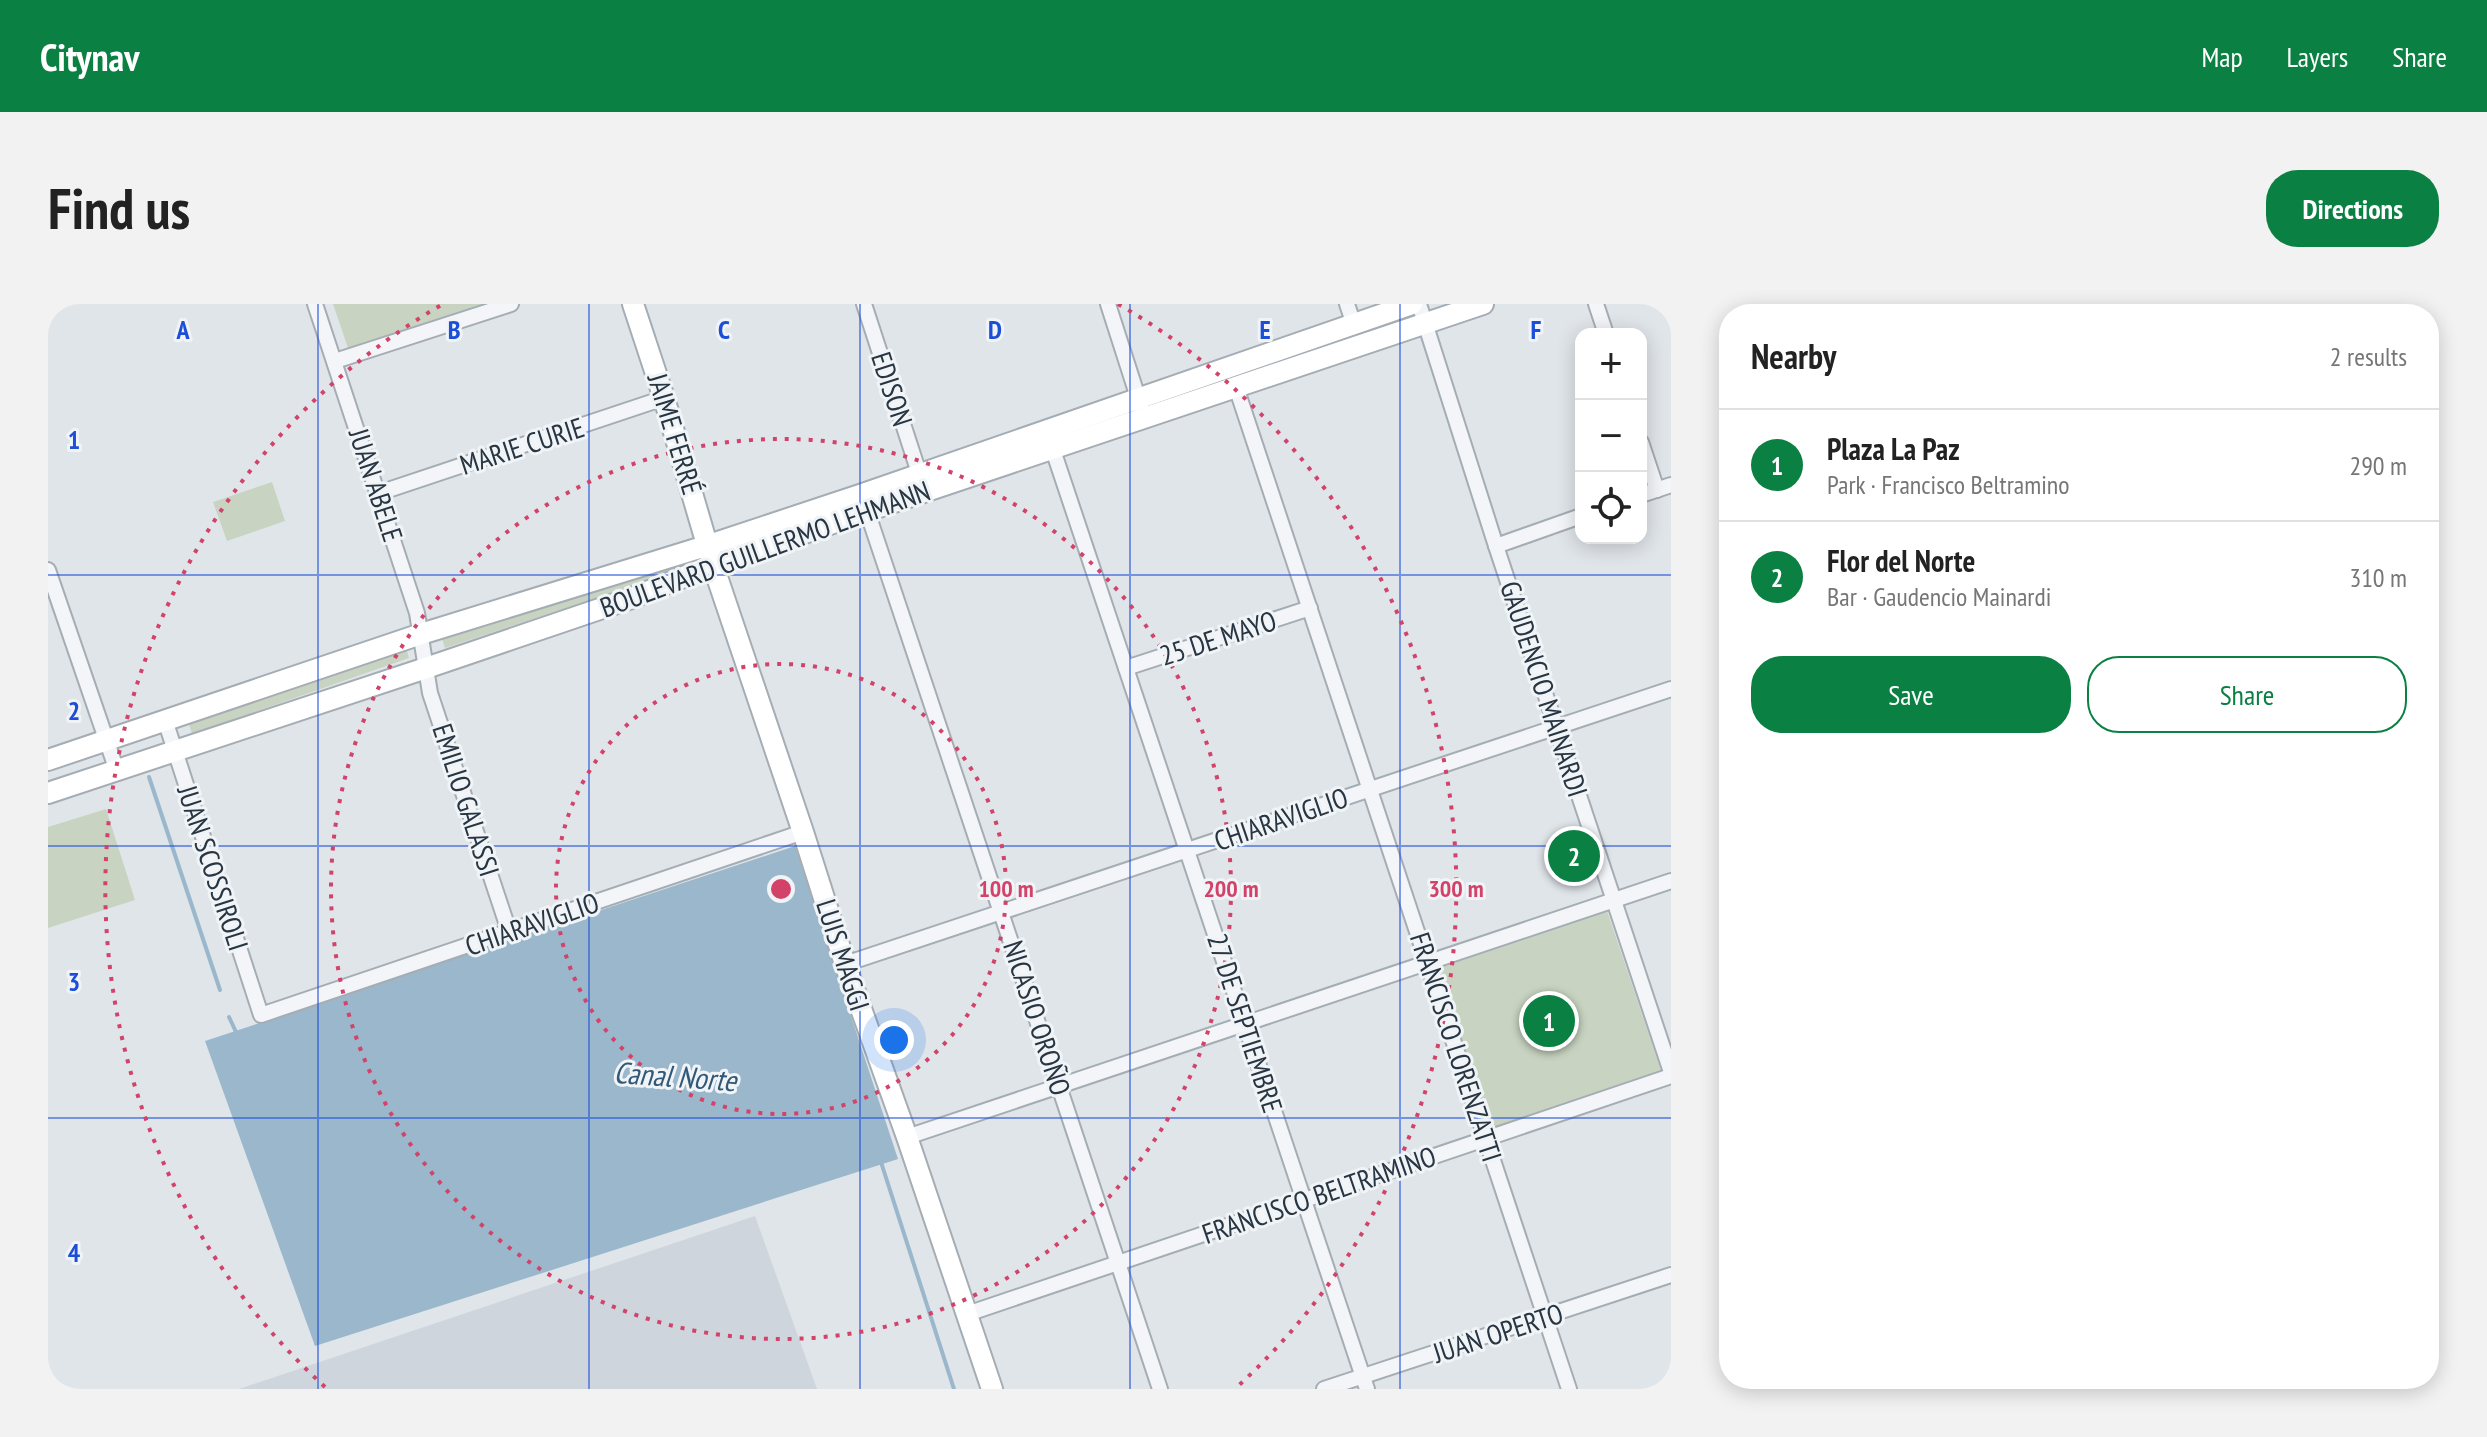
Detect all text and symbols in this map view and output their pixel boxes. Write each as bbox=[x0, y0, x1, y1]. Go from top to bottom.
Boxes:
text: Citynav bbox=[40, 32, 139, 81]
text: Map bbox=[2201, 38, 2243, 75]
text: Layers bbox=[2287, 38, 2348, 75]
text: Share bbox=[2392, 38, 2447, 75]
button: Directions bbox=[2266, 170, 2439, 247]
text: Find us bbox=[48, 172, 190, 244]
text: A bbox=[175, 313, 190, 346]
text: B bbox=[448, 313, 461, 346]
text: C bbox=[718, 313, 730, 346]
text: D bbox=[988, 313, 1002, 346]
text: E bbox=[1259, 313, 1271, 346]
text: F bbox=[1531, 313, 1542, 346]
map controls bbox=[1575, 328, 1647, 544]
button: + bbox=[1575, 328, 1647, 400]
text: Nearby bbox=[1751, 334, 1836, 378]
text: 2 results bbox=[2330, 340, 2407, 373]
street label: EDISON bbox=[863, 347, 922, 431]
street label: JAIME FERRÉ bbox=[639, 368, 711, 499]
button: − bbox=[1575, 400, 1647, 472]
street label: MARIE CURIE bbox=[455, 408, 589, 483]
text: 1 bbox=[68, 423, 80, 456]
street label: JUAN ABELE bbox=[341, 423, 412, 546]
text: Plaza La Paz bbox=[1827, 429, 1960, 468]
text: 1 bbox=[1771, 449, 1783, 482]
text: 290 m bbox=[2349, 449, 2407, 482]
text: Park · Francisco Beltramino bbox=[1827, 468, 2069, 501]
street label: BOULEVARD GUILLERMO LEHMANN bbox=[595, 472, 935, 626]
button: locate bbox=[1575, 472, 1647, 544]
text: Flor del Norte bbox=[1827, 541, 1975, 580]
text: 2 bbox=[1771, 561, 1783, 594]
text: 310 m bbox=[2349, 561, 2407, 594]
street label: GAUDENCIO MAINARDI bbox=[1492, 576, 1597, 801]
text: Bar · Gaudencio Mainardi bbox=[1827, 580, 2051, 613]
street label: 25 DE MAYO bbox=[1155, 601, 1281, 674]
button: Save bbox=[1751, 656, 2071, 733]
button: Share bbox=[2087, 656, 2407, 733]
text: 2 bbox=[68, 694, 80, 727]
street label: EMILIO GALASSI bbox=[424, 719, 509, 881]
street label: CHIARAVIGLIO bbox=[1209, 778, 1353, 859]
street label: JUAN SCOSSIROLI bbox=[169, 779, 258, 955]
pin: 2 bbox=[1548, 826, 1600, 886]
text: 100 m bbox=[978, 873, 1034, 904]
text: 200 m bbox=[1203, 873, 1259, 904]
text: 300 m bbox=[1428, 873, 1484, 904]
centre of rings bbox=[767, 875, 795, 903]
street label: CHIARAVIGLIO bbox=[460, 883, 604, 964]
street label: LUIS MAGGI bbox=[808, 894, 879, 1015]
street label: FRANCISCO LORENZATTI bbox=[1402, 927, 1511, 1166]
street label: 27 DE SEPTIEMBRE bbox=[1199, 928, 1292, 1117]
street label: NICASIO OROÑO bbox=[995, 936, 1080, 1100]
text: 3 bbox=[68, 965, 80, 998]
pin: 1 bbox=[1523, 991, 1575, 1051]
your location bbox=[874, 1020, 914, 1060]
water label: Canal Norte bbox=[613, 1052, 739, 1099]
street label: FRANCISCO BELTRAMINO bbox=[1197, 1137, 1441, 1252]
text: 4 bbox=[68, 1236, 81, 1269]
street label: JUAN OPERTO bbox=[1427, 1294, 1568, 1371]

